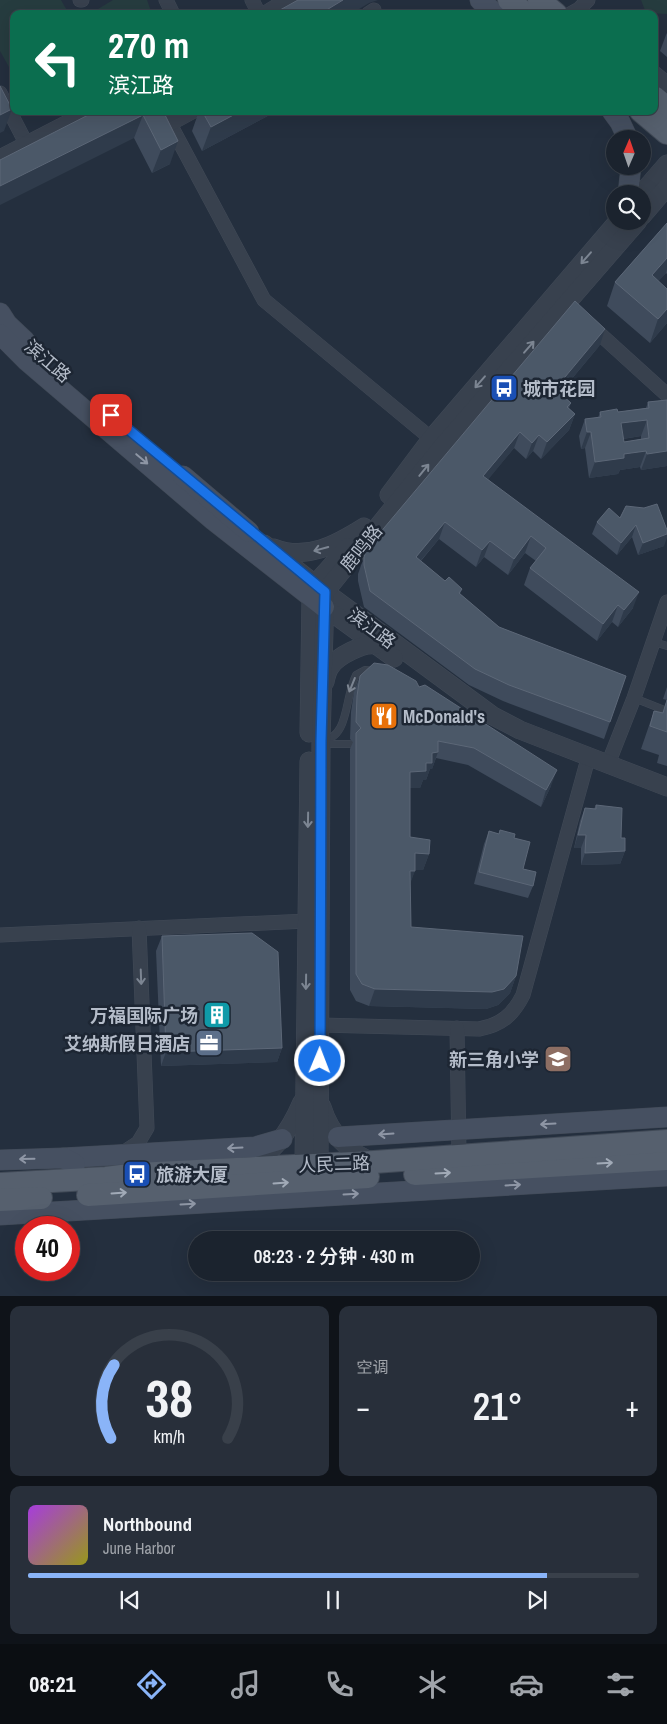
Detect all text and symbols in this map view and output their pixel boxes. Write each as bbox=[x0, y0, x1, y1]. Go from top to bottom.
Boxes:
text: 270 m bbox=[108, 22, 189, 69]
icon: left bbox=[25, 30, 90, 95]
text: 滨江路 bbox=[108, 70, 174, 100]
north arrow bbox=[606, 130, 651, 175]
map controls bbox=[606, 130, 651, 230]
button: search bbox=[606, 185, 651, 230]
one-way arrow bbox=[580, 252, 592, 265]
street label: 滨江路 bbox=[19, 334, 77, 388]
one-way arrow bbox=[523, 340, 535, 353]
bus stop icon: 城市花园 bbox=[489, 373, 519, 403]
one-way arrow bbox=[475, 375, 486, 388]
place label: 城市花园 bbox=[523, 376, 595, 401]
pin bbox=[90, 394, 132, 436]
icon: arrive bbox=[97, 401, 125, 429]
one-way arrow bbox=[135, 453, 148, 465]
one-way arrow bbox=[418, 464, 429, 477]
street label: 鹿鸣路 bbox=[334, 519, 388, 577]
one-way arrow bbox=[313, 544, 329, 554]
street label: 滨江路 bbox=[343, 602, 401, 654]
one-way arrow bbox=[347, 677, 356, 692]
restaurant icon: McDonald's bbox=[369, 701, 399, 731]
place label: McDonald's bbox=[403, 704, 485, 729]
one-way arrow bbox=[303, 811, 313, 827]
one-way arrow bbox=[136, 969, 145, 985]
one-way arrow bbox=[301, 974, 311, 990]
building icon: 万福国际广场 bbox=[202, 1000, 232, 1030]
place label: 万福国际广场 bbox=[90, 1003, 198, 1028]
office icon: 艾纳斯假日酒店 bbox=[194, 1028, 224, 1058]
place label: 艾纳斯假日酒店 bbox=[64, 1031, 190, 1056]
position arrow bbox=[293, 1034, 345, 1086]
school or university icon: 新三角小学 bbox=[543, 1044, 573, 1074]
place label: 新三角小学 bbox=[449, 1047, 539, 1072]
one-way arrow bbox=[541, 1119, 557, 1128]
one-way arrow bbox=[379, 1129, 395, 1138]
one-way arrow bbox=[227, 1144, 243, 1153]
street label: 人民二路 bbox=[298, 1150, 370, 1178]
one-way arrow bbox=[19, 1154, 36, 1164]
one-way arrow bbox=[597, 1158, 613, 1167]
bus stop icon: 旅游大厦 bbox=[122, 1159, 152, 1189]
place label: 旅游大厦 bbox=[156, 1162, 228, 1187]
one-way arrow bbox=[435, 1168, 451, 1177]
one-way arrow bbox=[272, 1178, 288, 1187]
one-way arrow bbox=[505, 1180, 521, 1189]
one-way arrow bbox=[110, 1188, 126, 1197]
one-way arrow bbox=[342, 1190, 358, 1199]
one-way arrow bbox=[180, 1199, 196, 1208]
speed limit sign: 40 bbox=[15, 1216, 80, 1281]
text: 08:23 · 2 分钟 · 430 m bbox=[254, 1243, 414, 1269]
text: 空调 bbox=[357, 1356, 389, 1378]
text: 38 bbox=[146, 1363, 193, 1433]
text: 21° bbox=[473, 1381, 523, 1432]
text: − bbox=[357, 1388, 370, 1426]
text: + bbox=[626, 1388, 639, 1426]
text: km/h bbox=[153, 1425, 185, 1449]
text: Northbound bbox=[103, 1511, 192, 1537]
text: June Harbor bbox=[103, 1537, 175, 1559]
icon: previous bbox=[116, 1586, 144, 1614]
icon: pause bbox=[319, 1586, 347, 1614]
icon: next bbox=[523, 1586, 551, 1614]
icon: directions bbox=[134, 1667, 169, 1702]
icon: music bbox=[228, 1667, 263, 1702]
icon: phone bbox=[322, 1667, 357, 1702]
icon: climate bbox=[415, 1667, 450, 1702]
icon: car bbox=[509, 1667, 544, 1702]
icon: filters bbox=[603, 1667, 638, 1702]
text: 08:21 bbox=[29, 1669, 75, 1699]

